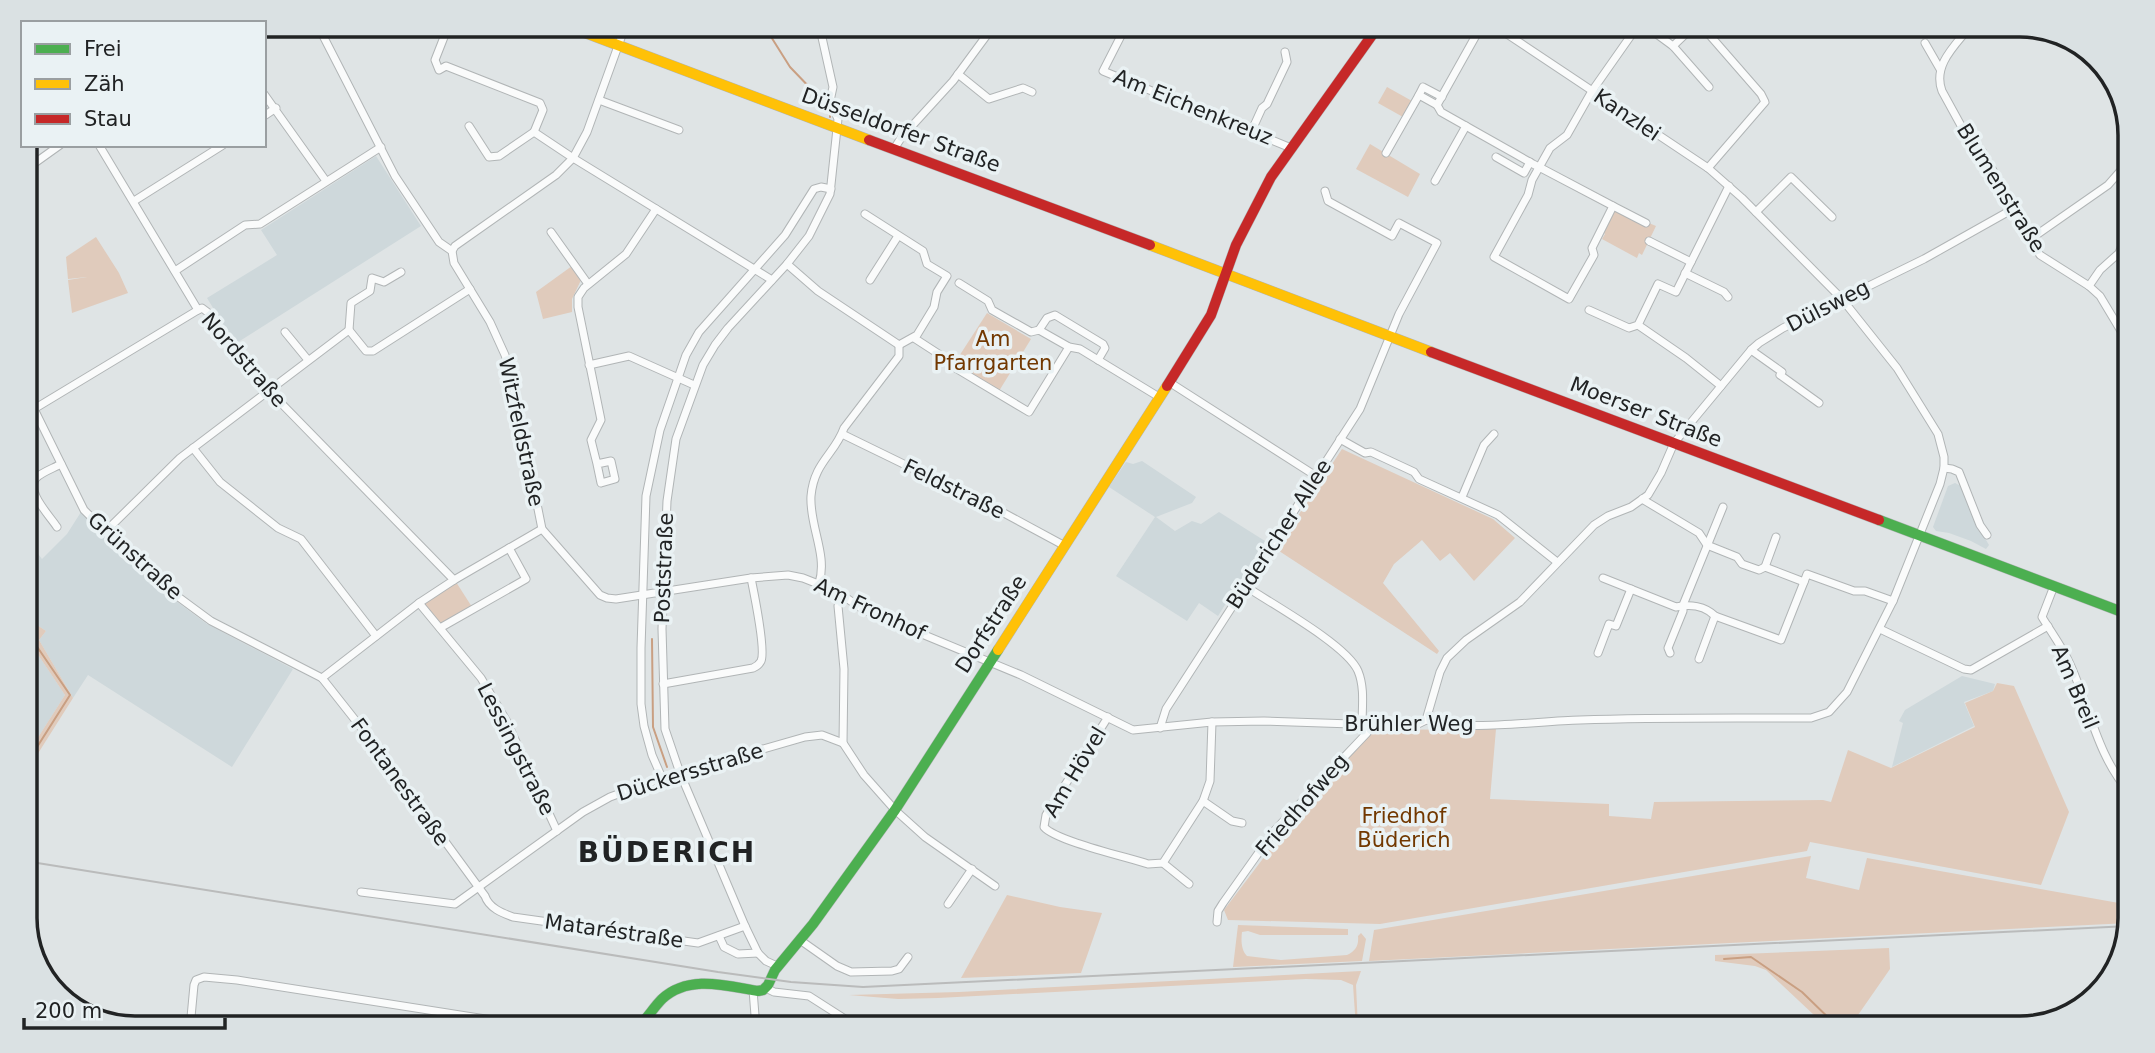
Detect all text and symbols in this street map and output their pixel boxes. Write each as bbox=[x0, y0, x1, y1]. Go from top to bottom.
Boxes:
legend bbox=[21, 21, 266, 147]
text: Frei bbox=[84, 37, 121, 61]
street label: Am Eichenkreuz bbox=[1110, 64, 1276, 150]
text: Zäh bbox=[84, 72, 125, 96]
street label: Düsseldorfer Straße bbox=[798, 83, 1004, 177]
street label: Kanzlei bbox=[1589, 84, 1665, 146]
text: Stau bbox=[84, 107, 132, 131]
street label: Blumenstraße bbox=[1952, 119, 2050, 257]
street label: Dülsweg bbox=[1783, 275, 1873, 337]
street label: Nordstraße bbox=[197, 308, 291, 412]
park label: Am Pfarrgarten bbox=[934, 327, 1052, 375]
street label: Witzfeldstraße bbox=[493, 355, 549, 509]
street label: Moerser Straße bbox=[1567, 372, 1725, 452]
street label: Feldstraße bbox=[899, 454, 1009, 524]
street label: Büdericher Allee bbox=[1222, 455, 1336, 613]
street label: Grünstraße bbox=[83, 507, 187, 605]
street label: Poststraße bbox=[650, 512, 678, 624]
street label: Dorfstraße bbox=[950, 571, 1032, 677]
street label: Am Fronhof bbox=[811, 573, 930, 645]
street label: Am Breil bbox=[2047, 641, 2103, 733]
street label: Lessingstraße bbox=[472, 679, 560, 819]
street label: Brühler Weg bbox=[1344, 712, 1474, 736]
street label: Fontanestraße bbox=[346, 714, 454, 850]
street label: Am Hövel bbox=[1039, 722, 1111, 822]
street label: Dückersstraße bbox=[614, 738, 766, 806]
street label: Friedhofweg bbox=[1251, 749, 1353, 861]
park label: Friedhof Büderich bbox=[1357, 804, 1451, 852]
district label: BÜDERICH bbox=[578, 835, 756, 869]
street label: Mataréstraße bbox=[543, 909, 685, 953]
scale bar bbox=[24, 986, 226, 1030]
text: 200 m bbox=[35, 999, 102, 1023]

